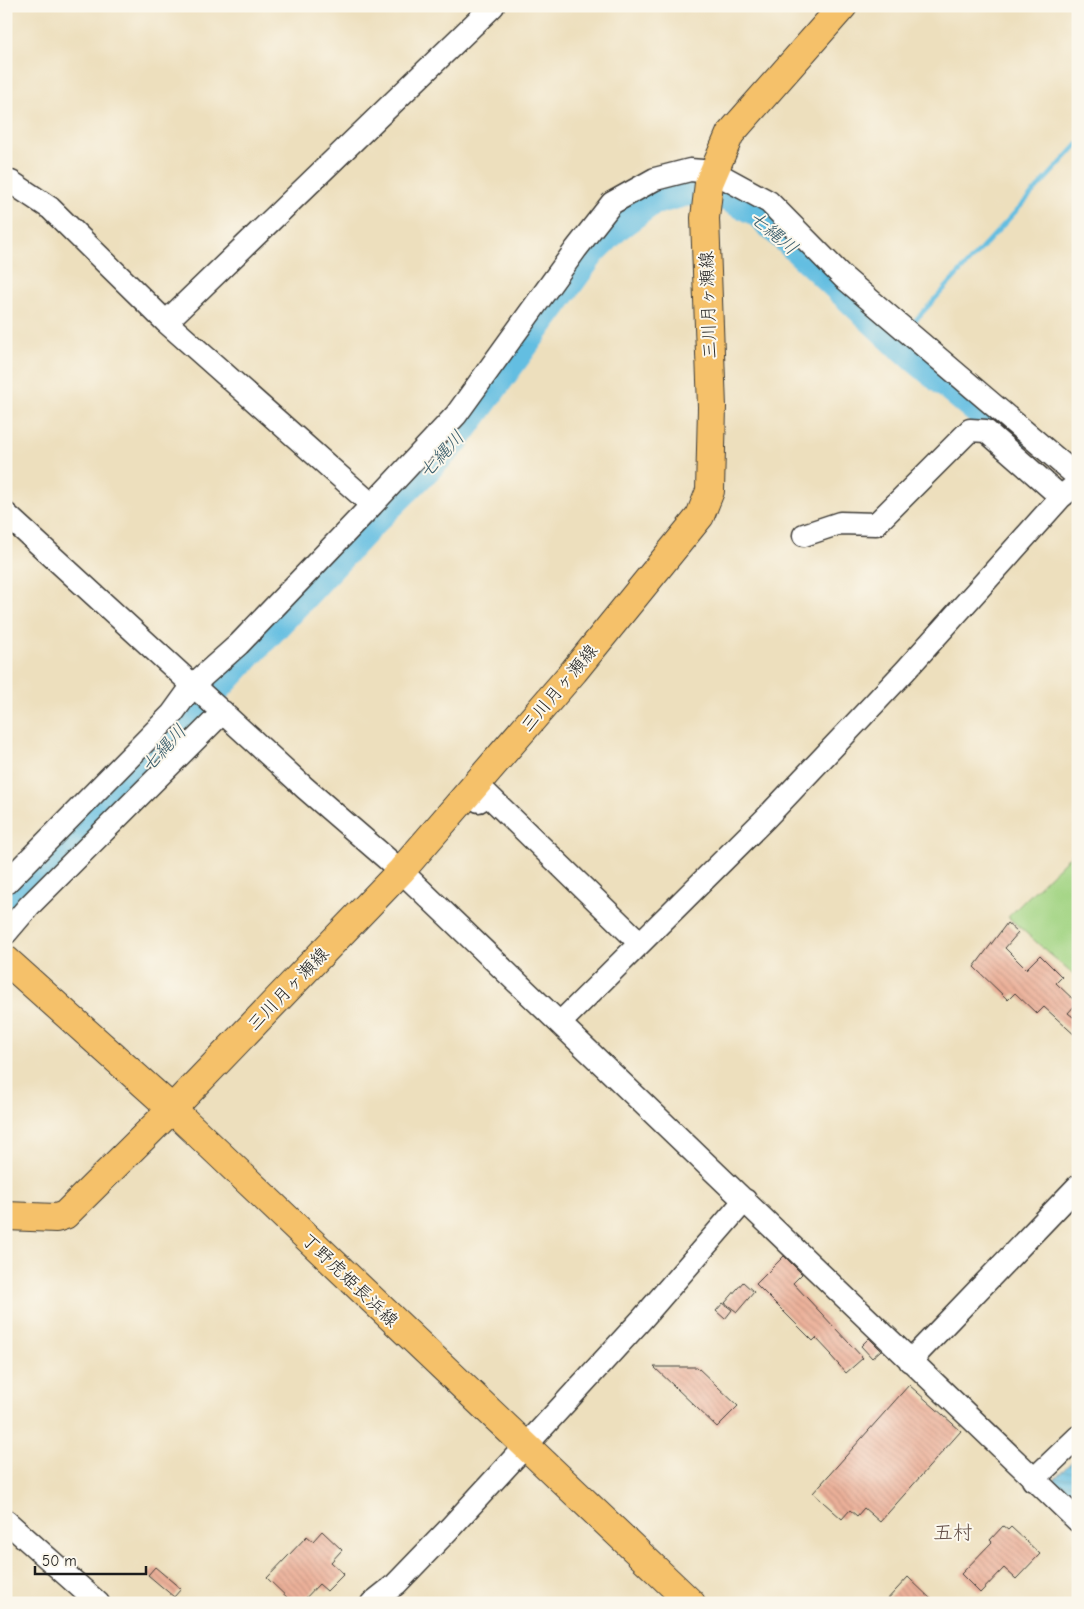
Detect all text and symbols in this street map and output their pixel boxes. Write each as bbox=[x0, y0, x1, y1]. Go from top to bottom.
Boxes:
water label: 七縄川 bbox=[744, 206, 802, 260]
street label: 三川月ヶ瀬線 bbox=[696, 251, 721, 359]
water label: 七縄川 bbox=[414, 426, 469, 483]
street label: 三川月ヶ瀬線 bbox=[517, 640, 602, 736]
water label: 七縄川 bbox=[136, 720, 191, 777]
street label: 三川月ヶ瀬線 bbox=[243, 943, 333, 1035]
street label: 丁野虎姫長浜線 bbox=[297, 1229, 402, 1332]
district label: 五村 bbox=[933, 1521, 973, 1544]
scale bar bbox=[35, 1544, 146, 1576]
text: 50 m bbox=[42, 1552, 77, 1570]

